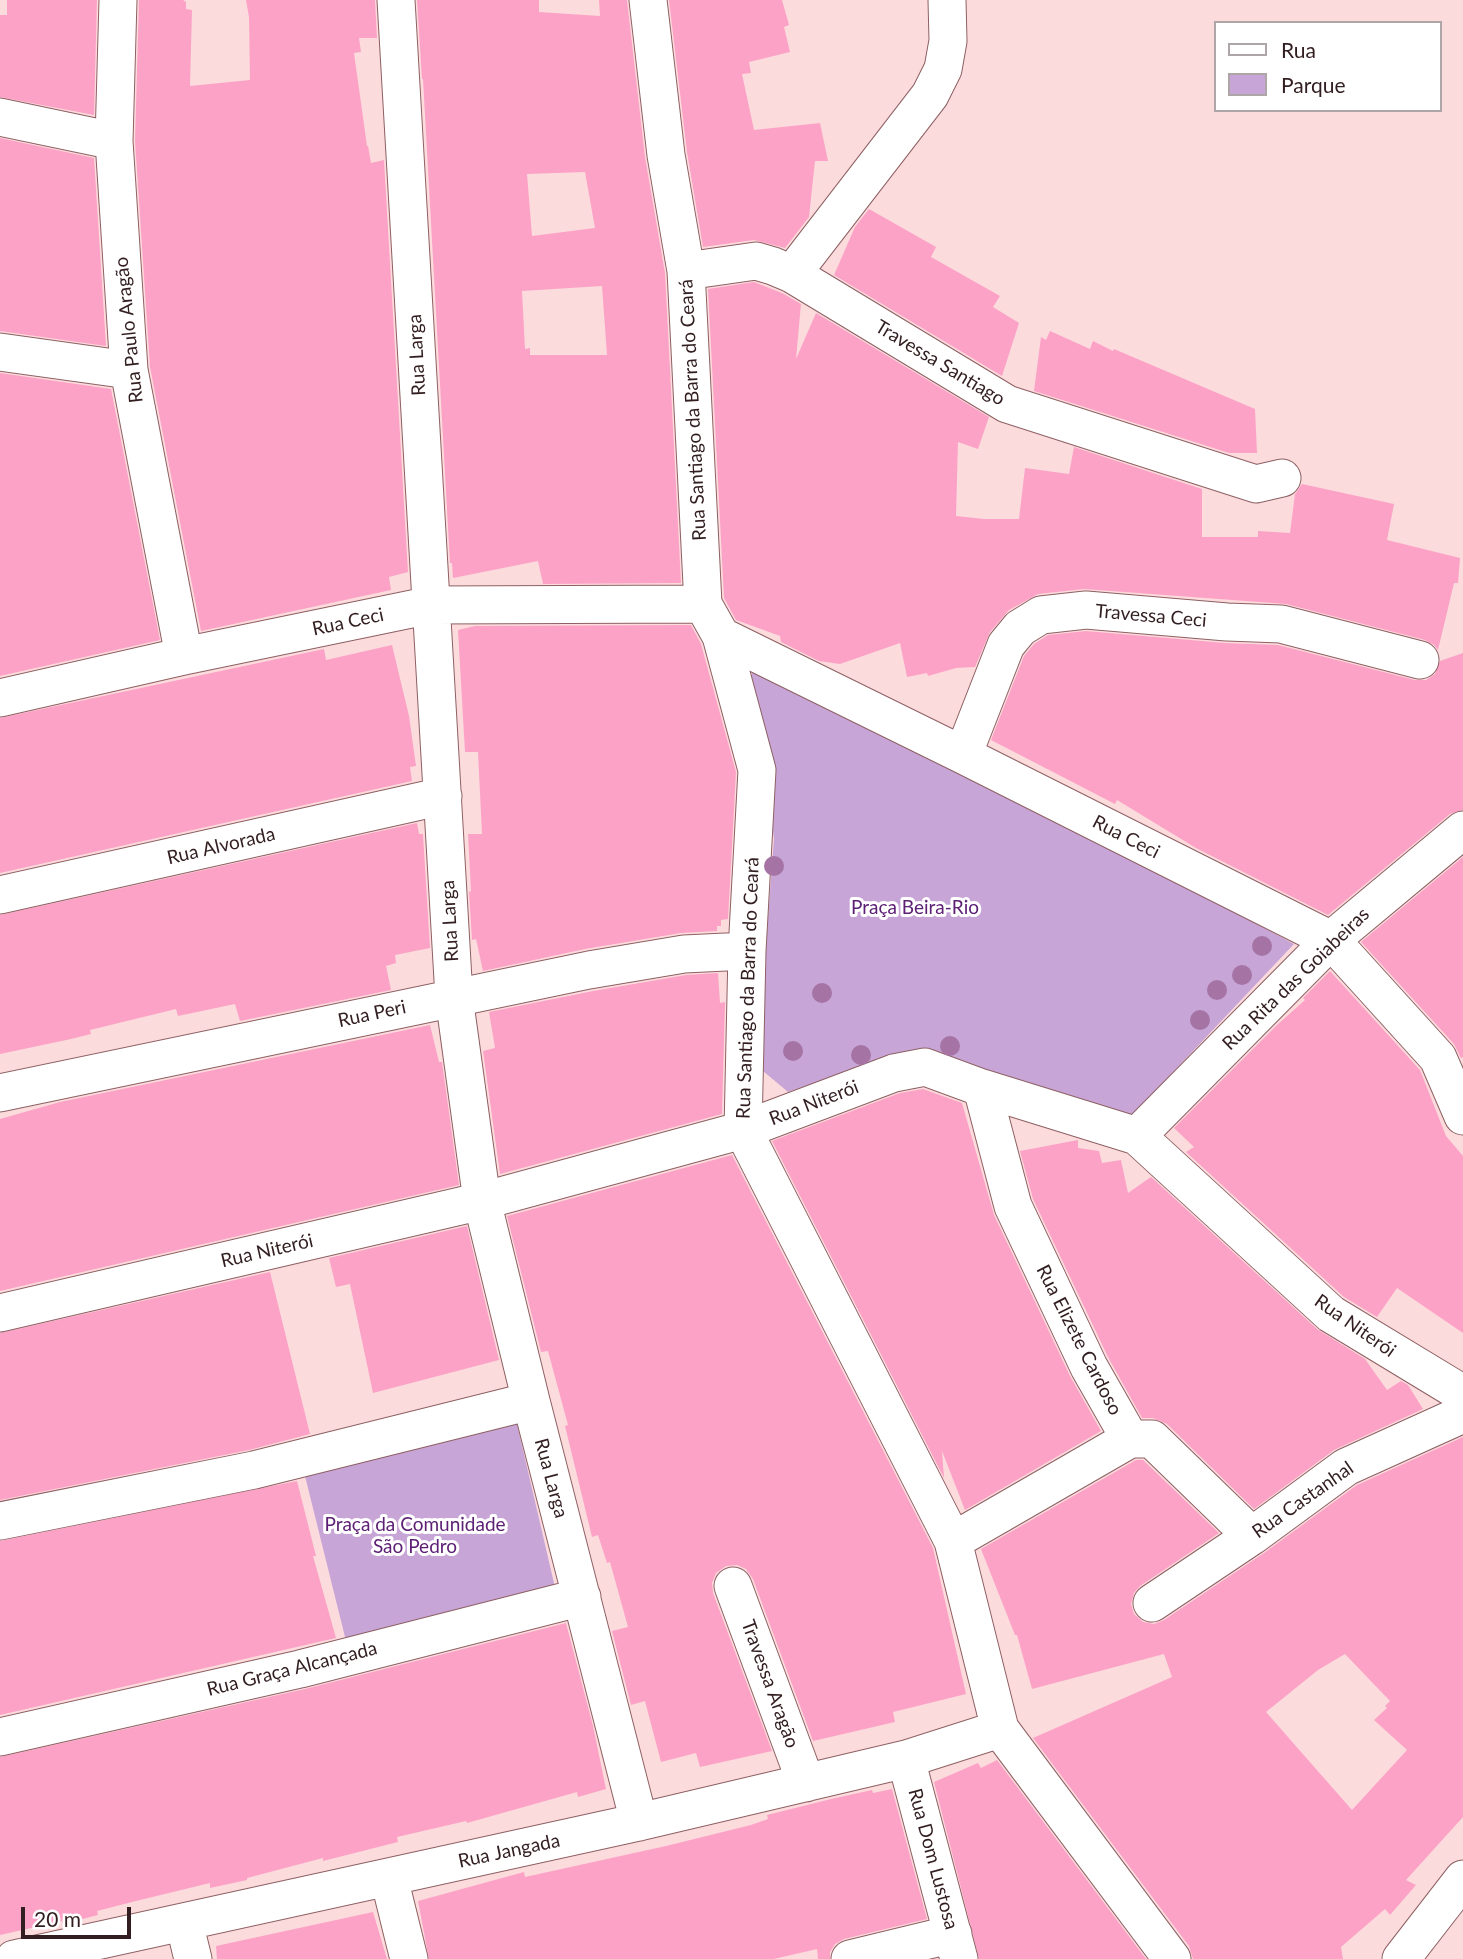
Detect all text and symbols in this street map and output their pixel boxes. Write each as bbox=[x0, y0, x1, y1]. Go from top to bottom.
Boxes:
legend bbox=[1214, 21, 1442, 112]
text: Rua bbox=[1281, 37, 1316, 62]
text: Parque bbox=[1281, 72, 1346, 97]
street label: Rua Paulo Aragão bbox=[110, 256, 148, 404]
street label: Rua Santiago da Barra do Ceará bbox=[675, 279, 711, 541]
street label: Rua Larga bbox=[403, 314, 431, 396]
street label: Travessa Santiago bbox=[871, 315, 1009, 411]
street label: Travessa Ceci bbox=[1094, 600, 1208, 632]
street label: Rua Ceci bbox=[310, 603, 386, 641]
street label: Rua Ceci bbox=[1088, 810, 1164, 864]
street label: Rua Alvorada bbox=[165, 822, 277, 870]
street label: Rua Santiago da Barra do Ceará bbox=[732, 857, 764, 1119]
street label: Rua Larga bbox=[436, 880, 464, 962]
park label: Praça Beira-Rio bbox=[851, 897, 979, 919]
street label: Rua Rita das Goiabeiras bbox=[1218, 903, 1374, 1055]
street label: Rua Peri bbox=[336, 996, 408, 1032]
street label: Rua Niterói bbox=[766, 1076, 862, 1130]
street label: Rua Niterói bbox=[219, 1229, 315, 1273]
street label: Rua Elizete Cardoso bbox=[1031, 1261, 1127, 1419]
street label: Rua Niterói bbox=[1310, 1290, 1400, 1362]
street label: Rua Larga bbox=[529, 1436, 573, 1520]
street label: Rua Castanhal bbox=[1248, 1457, 1358, 1543]
park label: Praça da Comunidade São Pedro bbox=[324, 1514, 506, 1558]
street label: Travessa Aragão bbox=[736, 1617, 804, 1751]
street label: Rua Graça Alcançada bbox=[204, 1637, 380, 1701]
street label: Rua Dom Lustosa bbox=[903, 1786, 963, 1932]
street label: Rua Jangada bbox=[456, 1829, 562, 1873]
scale bar bbox=[24, 1892, 135, 1936]
text: 20 m bbox=[34, 1906, 81, 1931]

